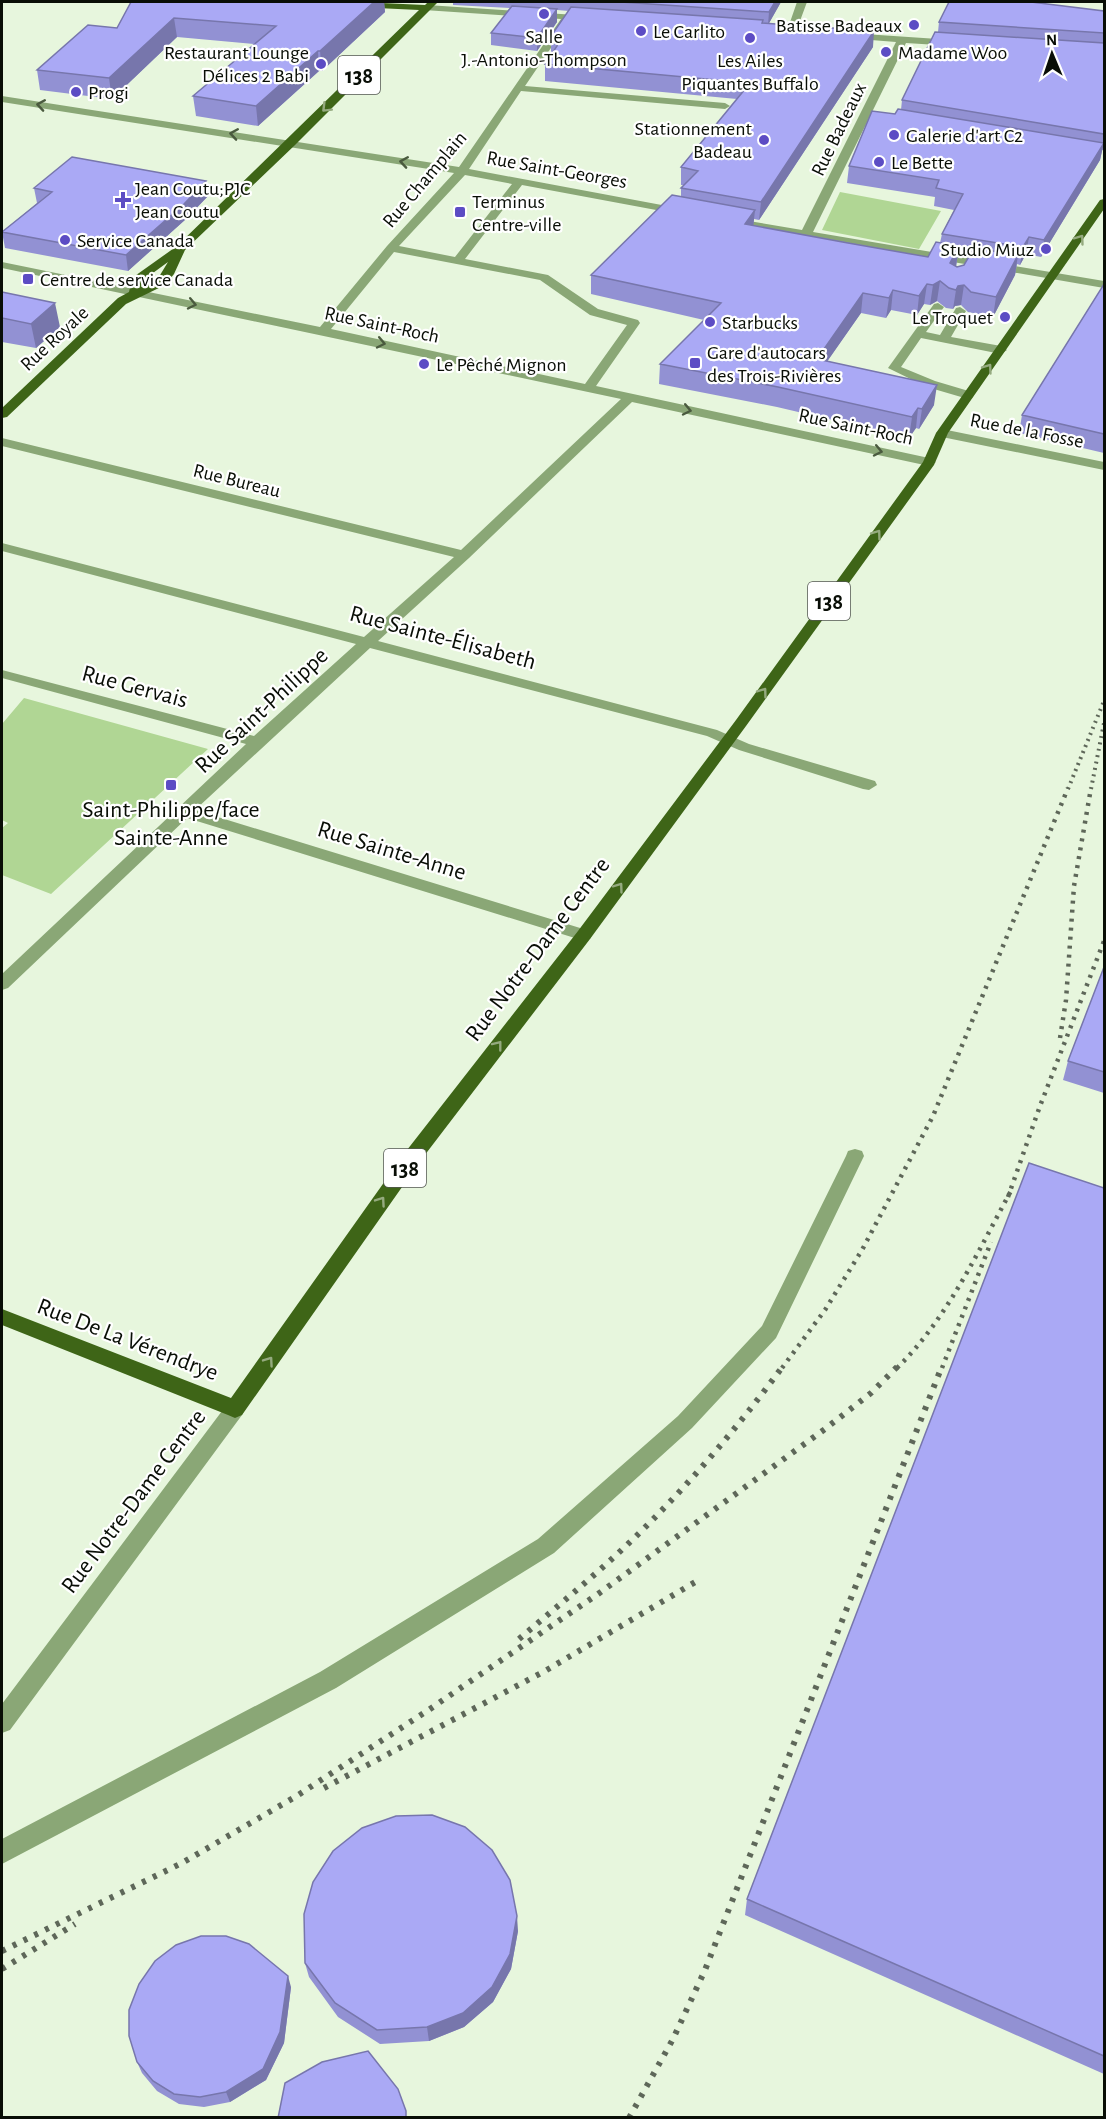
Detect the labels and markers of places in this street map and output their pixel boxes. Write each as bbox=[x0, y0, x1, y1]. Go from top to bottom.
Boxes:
marker: Salle J.-Antonio-Thompson bbox=[537, 7, 551, 21]
place label: Batisse Badeaux bbox=[776, 16, 902, 36]
marker: Batisse Badeaux bbox=[907, 18, 921, 32]
place label: Le Carlito bbox=[653, 22, 725, 42]
marker: Le Carlito bbox=[634, 24, 648, 38]
place label: Salle J.-Antonio-Thompson bbox=[461, 27, 627, 70]
marker: Les Ailes Piquantes Buffalo bbox=[743, 31, 757, 45]
place label: Restaurant Lounge Délices 2 Babi bbox=[164, 43, 309, 86]
place label: Madame Woo bbox=[898, 43, 1007, 63]
marker: Madame Woo bbox=[879, 45, 893, 59]
place label: Les Ailes Piquantes Buffalo bbox=[681, 51, 819, 94]
marker: Restaurant Lounge Délices 2 Babi bbox=[314, 57, 328, 71]
place label: Progi bbox=[88, 83, 129, 103]
marker: Progi bbox=[69, 85, 83, 99]
place label: Stationnement Badeau bbox=[635, 119, 753, 162]
place label: Galerie d'art C2 bbox=[906, 126, 1023, 146]
marker: Galerie d'art C2 bbox=[887, 128, 901, 142]
marker: Stationnement Badeau bbox=[757, 133, 771, 147]
place label: Le Bette bbox=[891, 153, 953, 173]
marker: Le Bette bbox=[872, 155, 886, 169]
place label: Jean Coutu;PJC Jean Coutu bbox=[135, 179, 251, 222]
place label: Terminus Centre-ville bbox=[472, 192, 562, 235]
marker: Jean Coutu;PJC Jean Coutu bbox=[116, 193, 130, 207]
marker: Terminus Centre-ville bbox=[453, 205, 467, 219]
place label: Service Canada bbox=[77, 231, 194, 251]
marker: Service Canada bbox=[58, 233, 72, 247]
place label: Studio Miuz bbox=[941, 240, 1034, 260]
marker: Studio Miuz bbox=[1039, 242, 1053, 256]
place label: Centre de service Canada bbox=[40, 270, 233, 290]
marker: Centre de service Canada bbox=[21, 272, 35, 286]
place label: Le Troquet bbox=[912, 308, 994, 328]
marker: Le Troquet bbox=[998, 310, 1012, 324]
place label: Starbucks bbox=[722, 313, 798, 333]
marker: Starbucks bbox=[703, 315, 717, 329]
place label: Gare d'autocars des Trois-Rivières bbox=[707, 343, 841, 386]
place label: Le Pêché Mignon bbox=[436, 355, 567, 375]
marker: Gare d'autocars des Trois-Rivières bbox=[688, 356, 702, 370]
marker: Le Pêché Mignon bbox=[417, 357, 431, 371]
marker: Saint-Philippe/face Sainte-Anne bbox=[164, 778, 178, 792]
place label: Saint-Philippe/face Sainte-Anne bbox=[82, 798, 260, 850]

